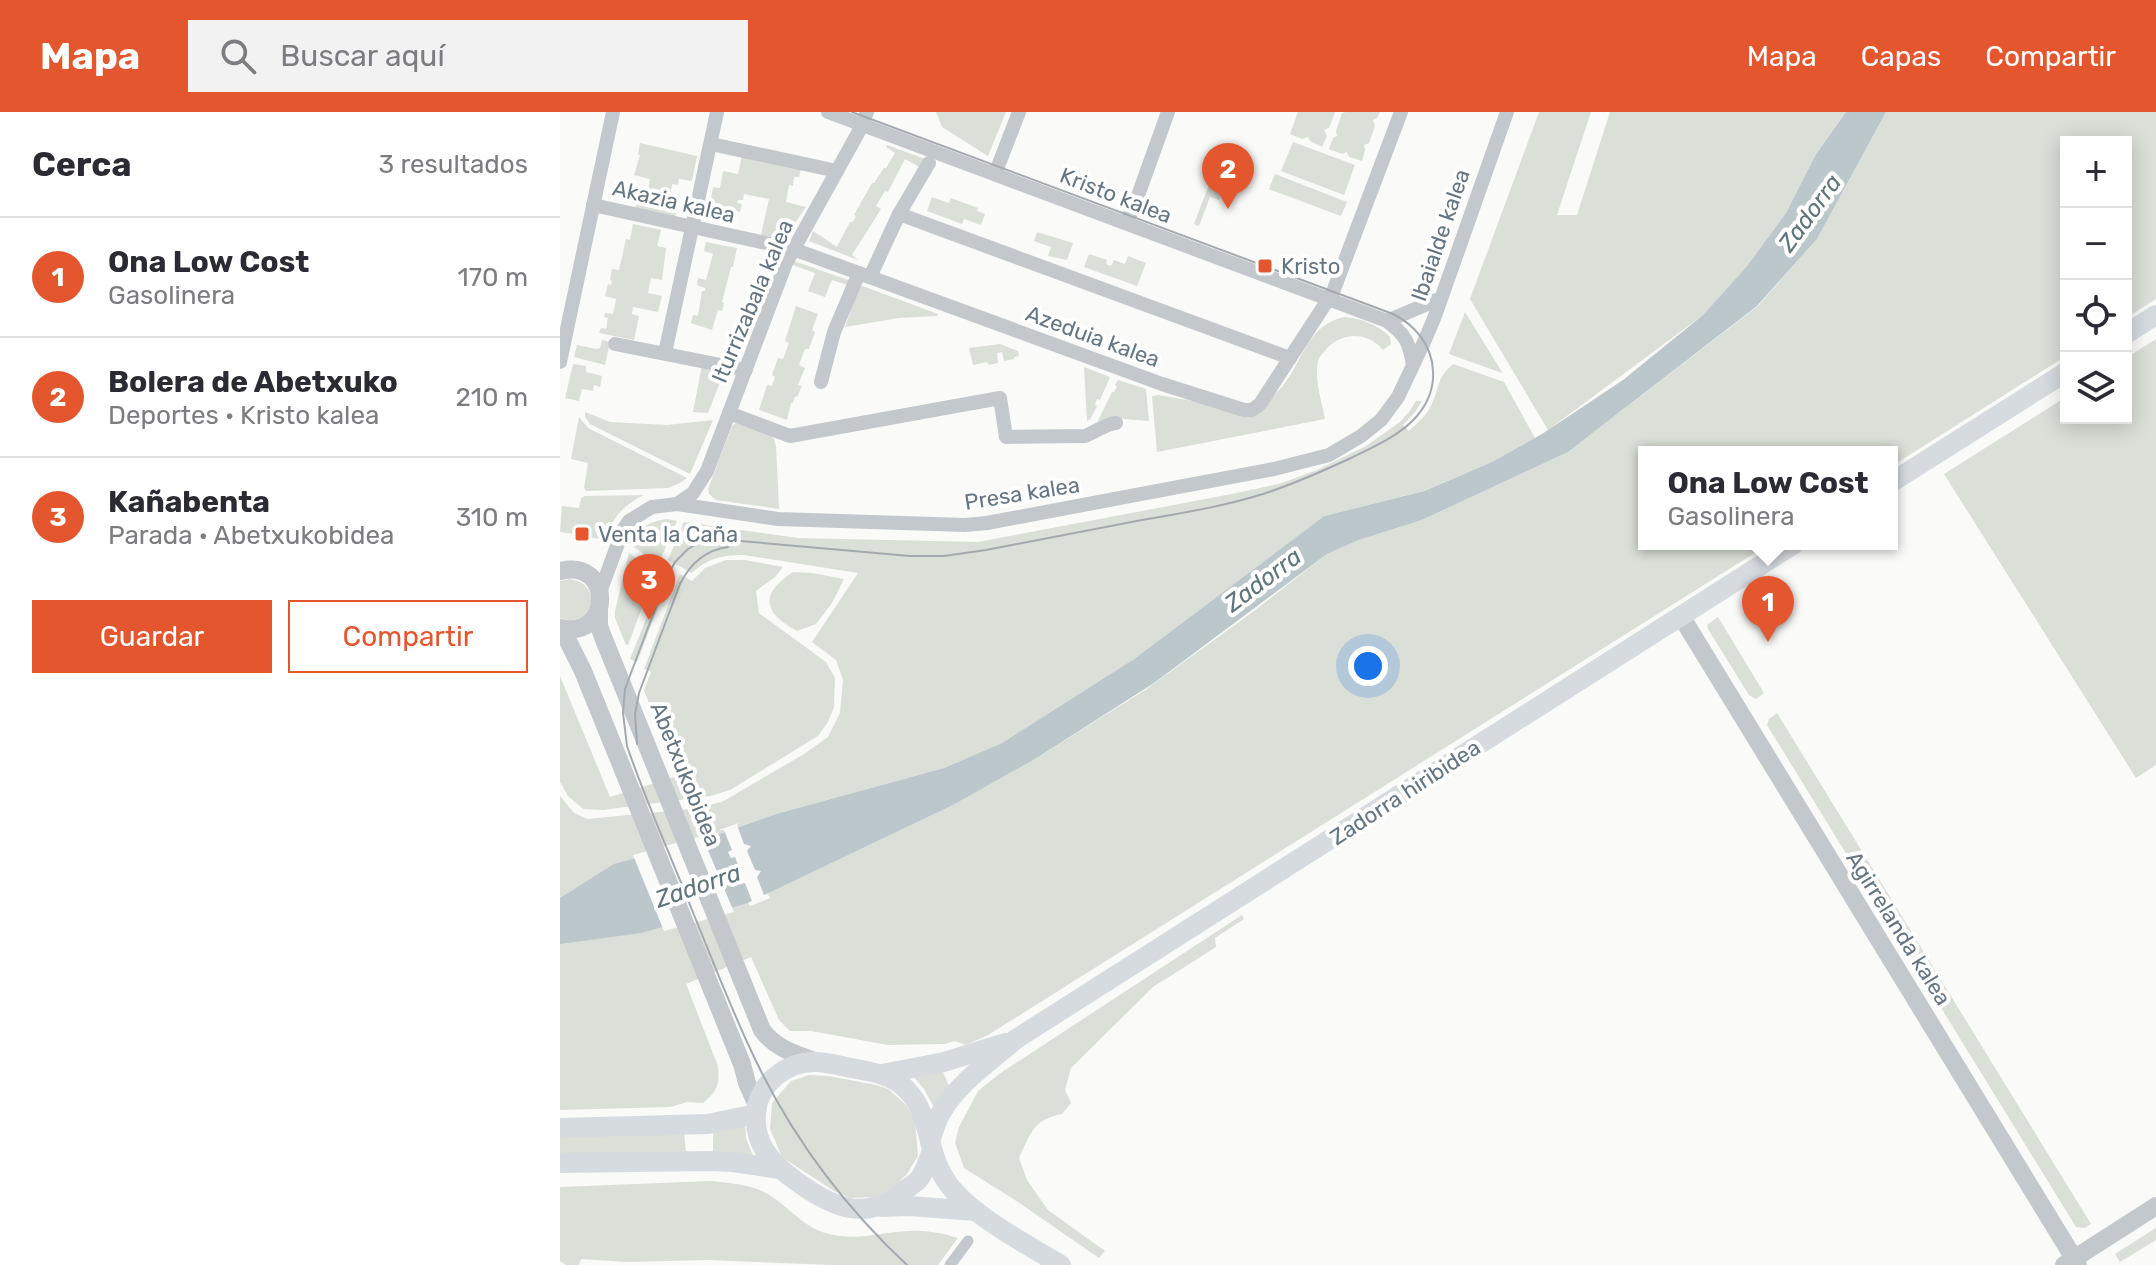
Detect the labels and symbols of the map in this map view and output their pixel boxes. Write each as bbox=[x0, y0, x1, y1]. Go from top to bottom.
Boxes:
pin: 2 bbox=[1202, 143, 1254, 209]
street label: Kristo kalea bbox=[1056, 162, 1176, 229]
street label: Ibaialde kalea bbox=[1405, 166, 1476, 305]
water label: Zadorra bbox=[1772, 169, 1847, 258]
street label: Akazia kalea bbox=[610, 174, 738, 229]
street label: Iturrizabala kalea bbox=[706, 216, 799, 387]
place label: Kristo bbox=[1281, 253, 1340, 280]
marker: Kristo bbox=[1256, 257, 1274, 275]
street label: Azeduia kalea bbox=[1022, 300, 1163, 373]
street label: Presa kalea bbox=[962, 471, 1082, 516]
place label: Venta la Caña bbox=[598, 521, 738, 548]
marker: Venta la Caña bbox=[573, 525, 591, 543]
water label: Zadorra bbox=[1218, 542, 1307, 618]
pin: 3 bbox=[623, 554, 675, 620]
pin: 1 bbox=[1742, 576, 1794, 642]
your location bbox=[1348, 646, 1388, 686]
street label: Abetxukobidea bbox=[644, 698, 727, 850]
street label: Zadorra hiribidea bbox=[1325, 734, 1485, 851]
street label: Agirrelanda kalea bbox=[1840, 846, 1957, 1010]
water label: Zadorra bbox=[651, 858, 745, 914]

